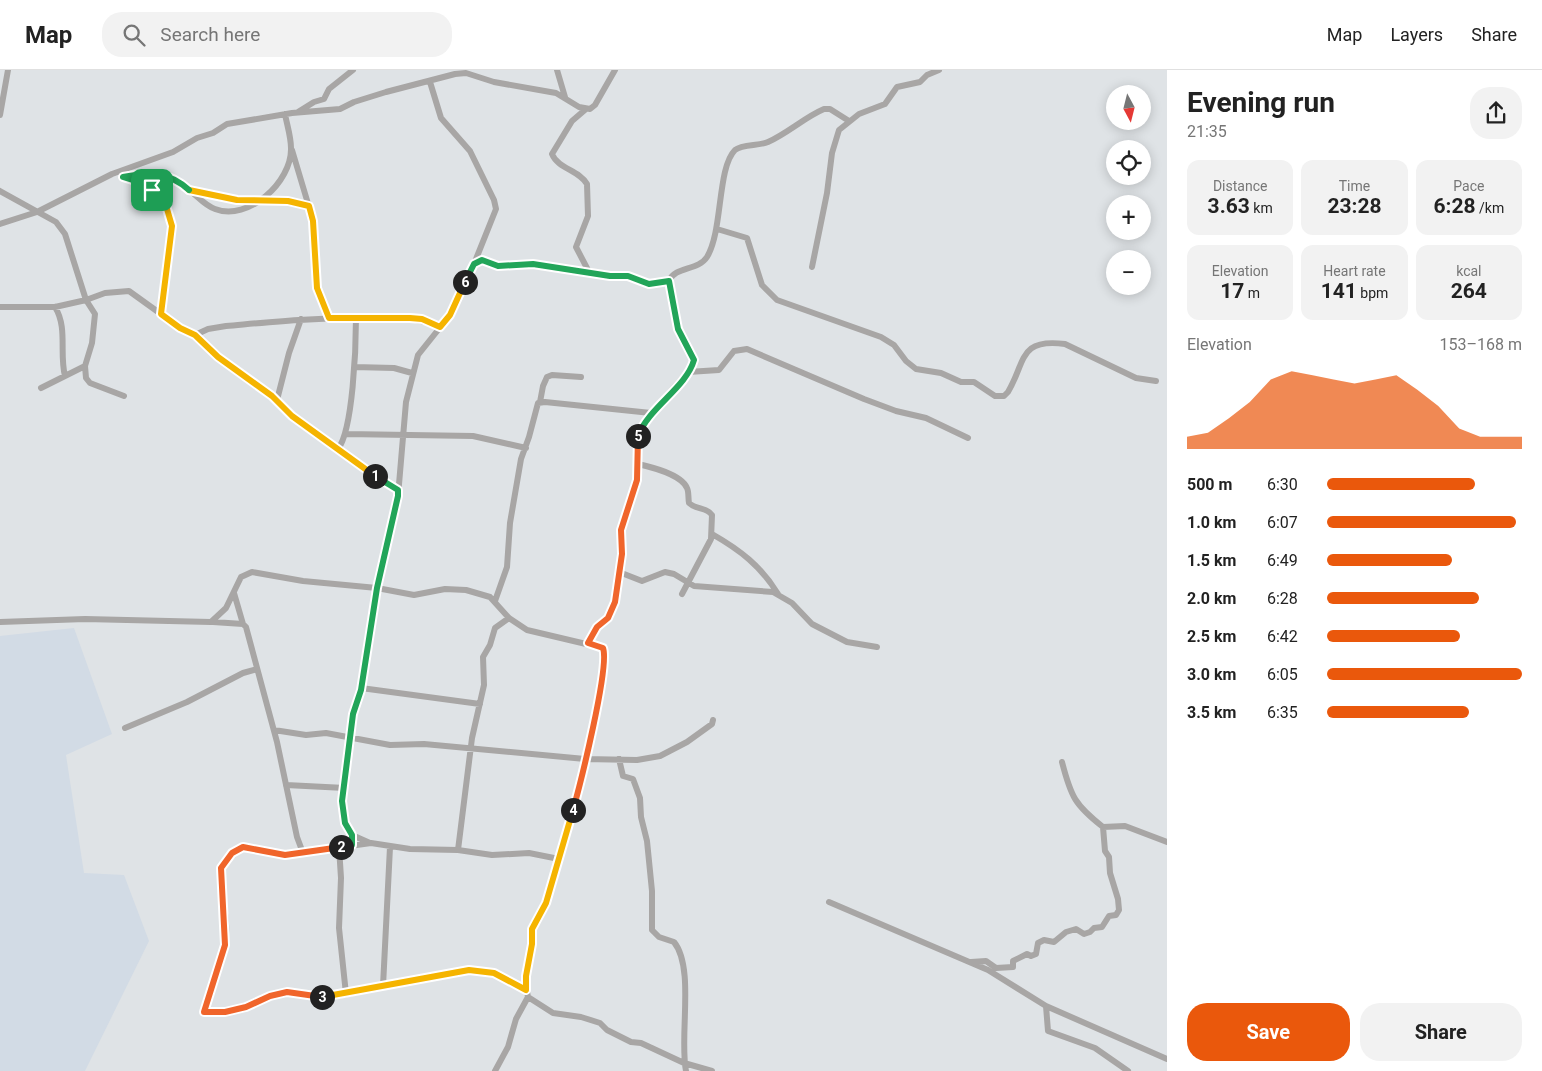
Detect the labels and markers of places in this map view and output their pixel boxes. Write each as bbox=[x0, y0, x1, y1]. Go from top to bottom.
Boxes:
pin bbox=[131, 169, 173, 211]
pin: 6 bbox=[452, 270, 478, 294]
pin: 5 bbox=[626, 424, 650, 448]
pin: 1 bbox=[362, 464, 388, 488]
pin: 4 bbox=[560, 798, 586, 822]
pin: 2 bbox=[328, 834, 354, 860]
pin: 3 bbox=[310, 984, 334, 1010]

